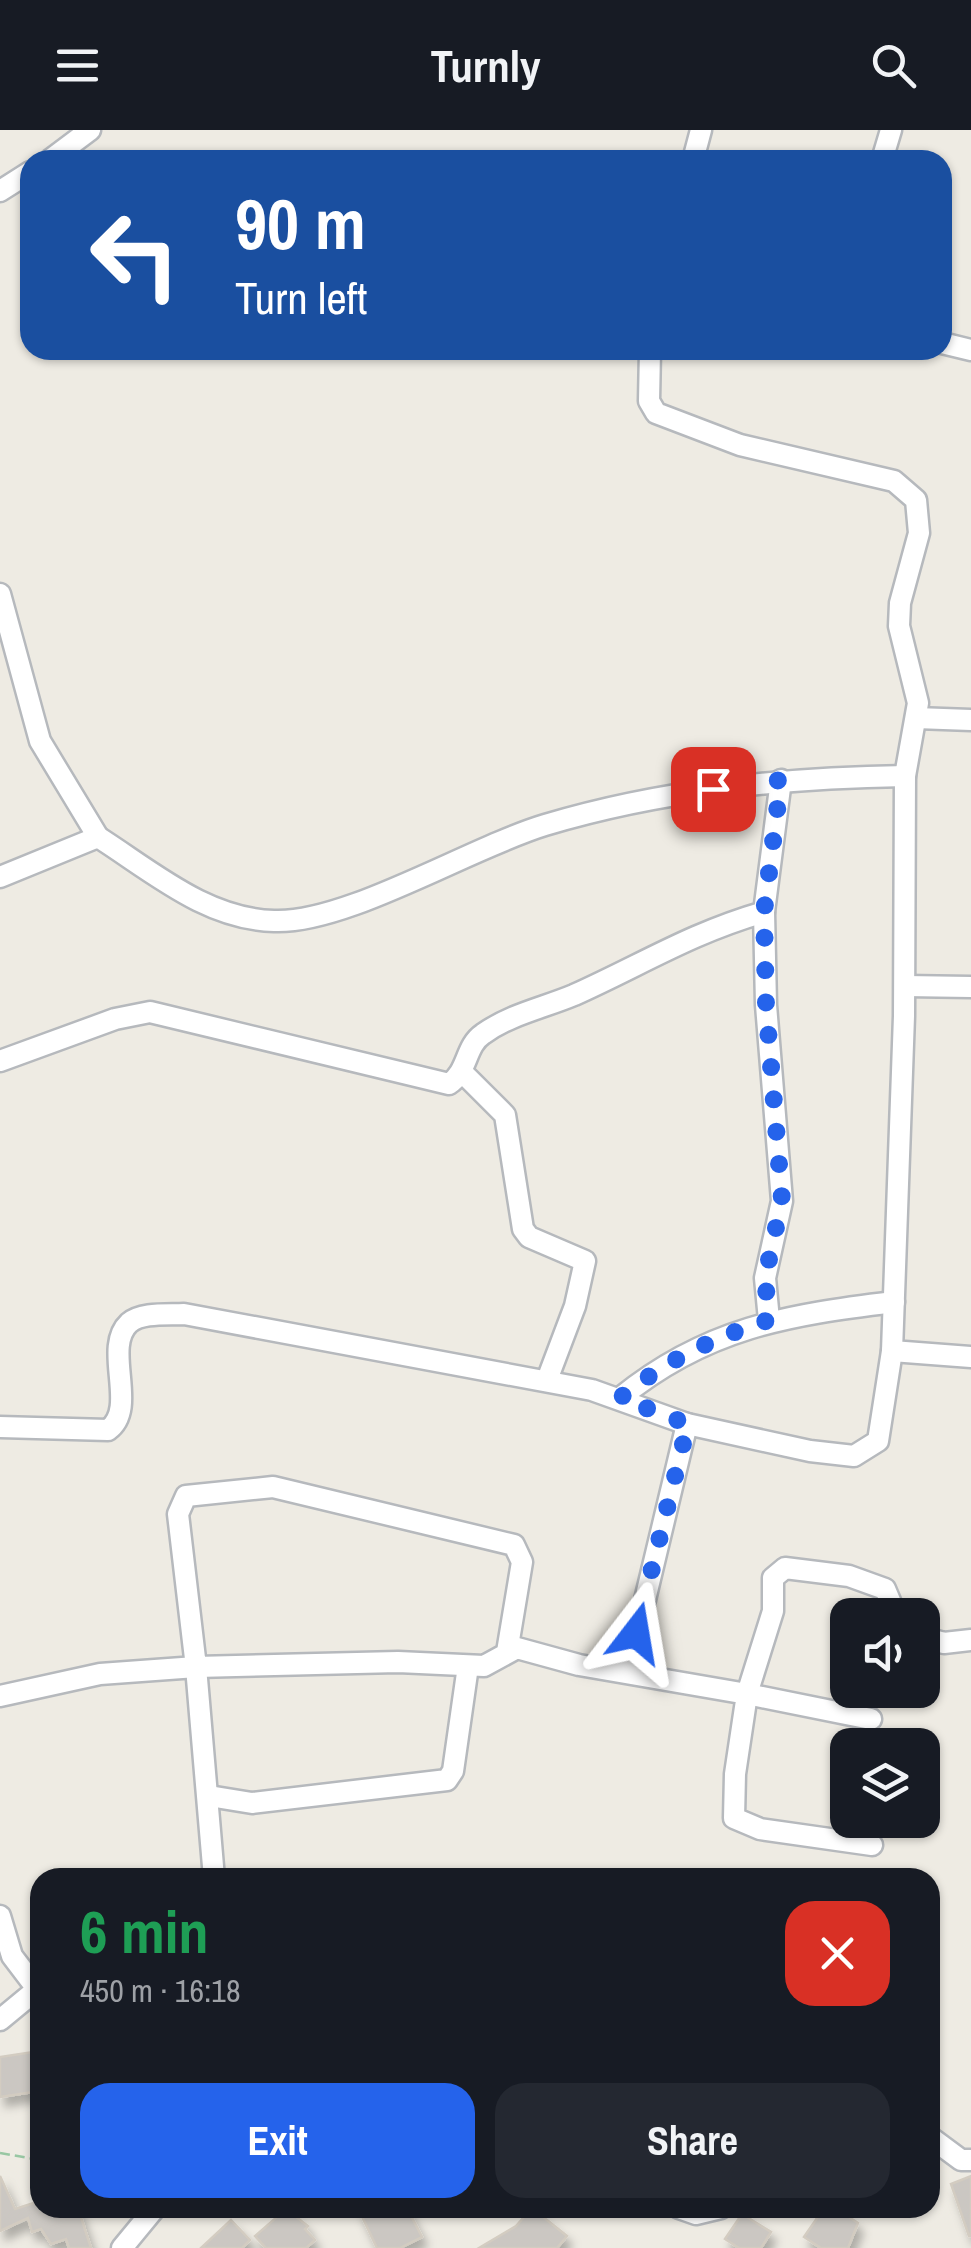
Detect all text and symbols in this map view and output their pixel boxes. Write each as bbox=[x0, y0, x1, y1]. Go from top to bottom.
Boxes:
text: Turnly bbox=[430, 35, 541, 96]
icon: menu bbox=[50, 38, 105, 93]
icon: search bbox=[866, 38, 921, 93]
text: 90 m bbox=[235, 177, 366, 271]
icon: left bbox=[70, 190, 200, 320]
text: Turn left bbox=[235, 267, 367, 328]
pin bbox=[671, 747, 756, 832]
icon: arrive bbox=[686, 762, 741, 817]
position arrow bbox=[584, 1581, 688, 1685]
map controls bbox=[830, 1598, 940, 1838]
button: sound bbox=[830, 1598, 940, 1708]
button: layers bbox=[830, 1728, 940, 1838]
text: 6 min bbox=[80, 1891, 209, 1972]
button: close bbox=[785, 1901, 890, 2006]
text: 450 m · 16:18 bbox=[80, 1969, 240, 2012]
button: Exit bbox=[80, 2083, 475, 2198]
button: Share bbox=[495, 2083, 890, 2198]

